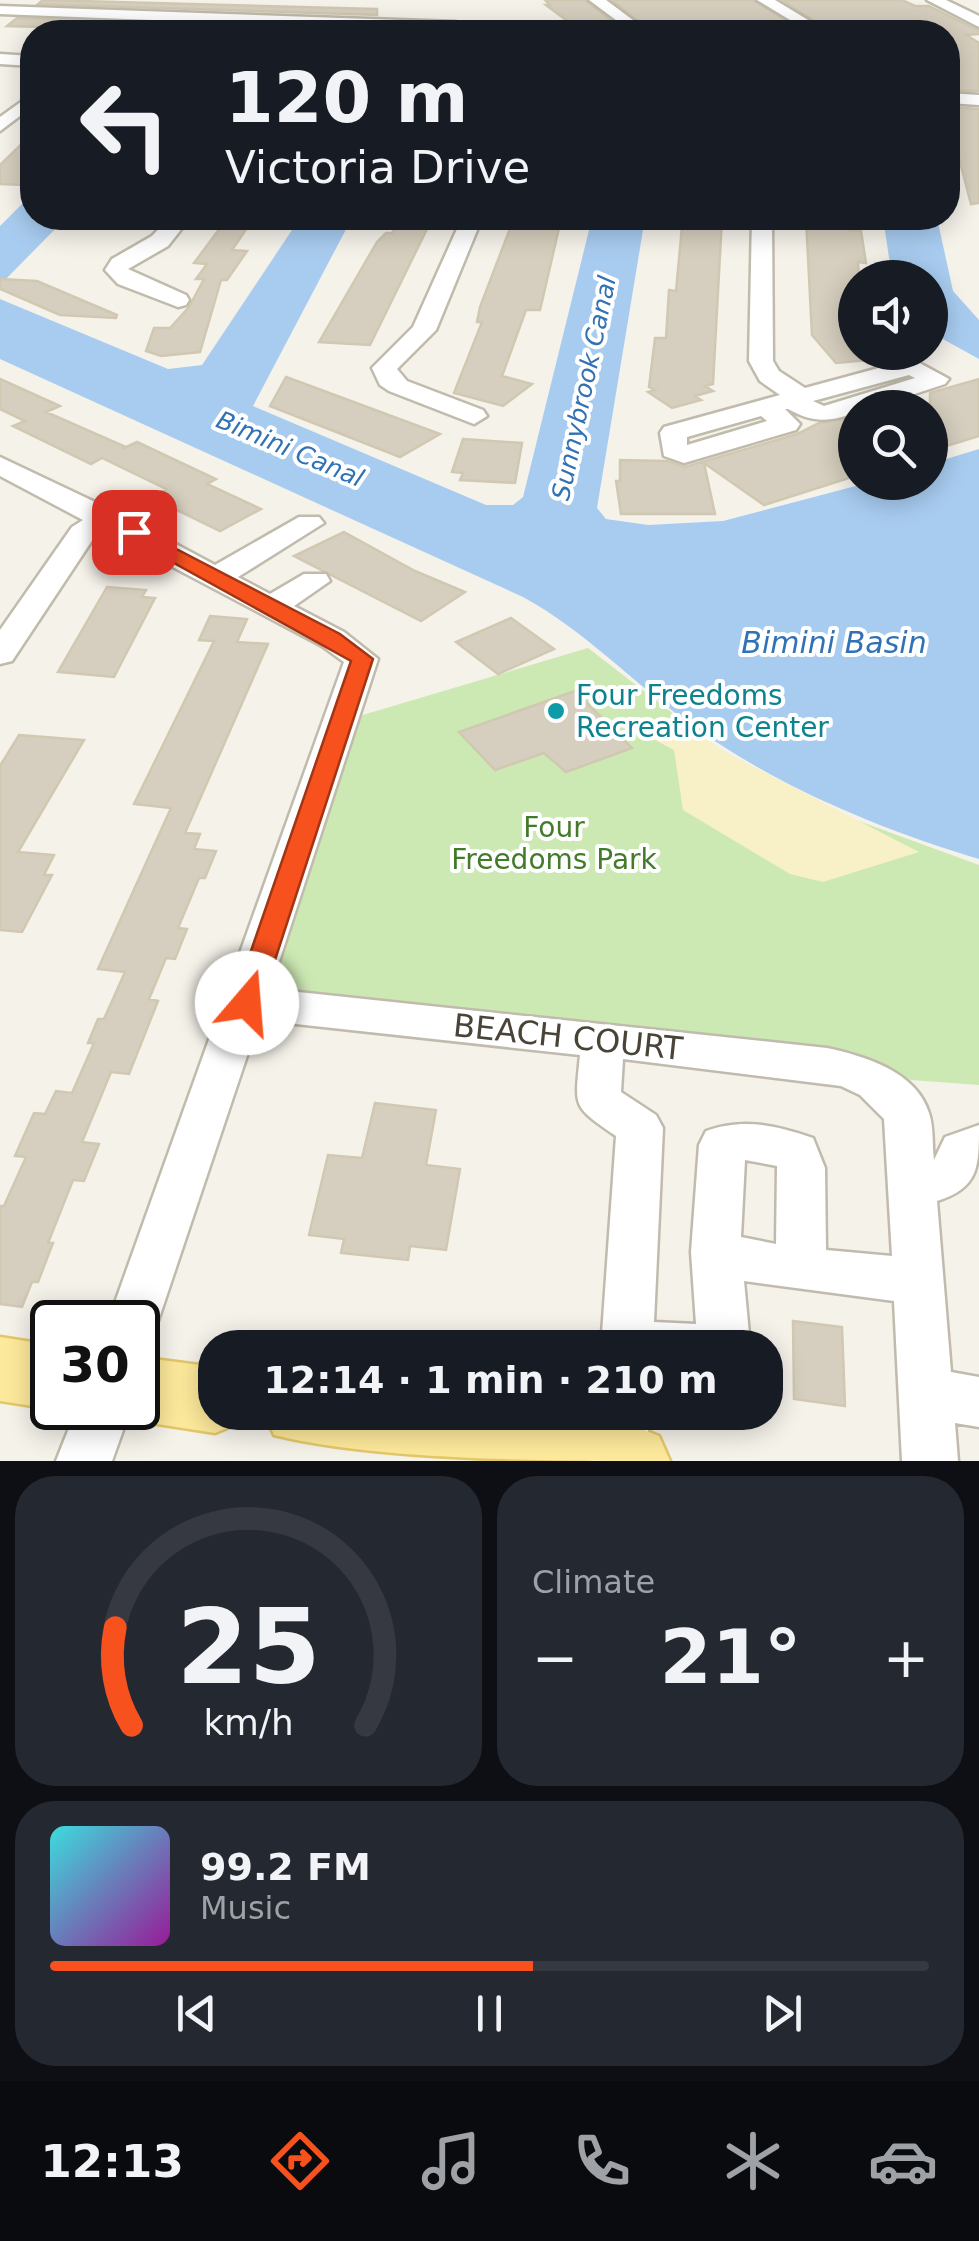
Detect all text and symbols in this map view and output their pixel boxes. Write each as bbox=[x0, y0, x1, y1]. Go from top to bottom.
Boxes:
text: 120 m bbox=[225, 57, 468, 139]
icon: left bbox=[60, 60, 190, 190]
text: Victoria Drive bbox=[225, 141, 530, 194]
map controls bbox=[838, 260, 948, 500]
button: sound bbox=[838, 260, 948, 370]
water label: Sunnybrook Canal bbox=[546, 273, 622, 503]
button: search bbox=[838, 390, 948, 500]
water label: Bimini Canal bbox=[212, 405, 368, 493]
pin bbox=[92, 490, 177, 575]
icon: arrive bbox=[107, 505, 162, 560]
water label: Bimini Basin bbox=[741, 625, 927, 660]
place label: Four Freedoms Recreation Center bbox=[576, 679, 829, 744]
marker: Four Freedoms Recreation Center bbox=[545, 700, 567, 722]
park label: Four Freedoms Park bbox=[451, 811, 658, 876]
position arrow bbox=[195, 951, 299, 1055]
street label: BEACH COURT bbox=[451, 1006, 685, 1068]
speed limit sign: 30 bbox=[30, 1300, 160, 1430]
text: 12:14 · 1 min · 210 m bbox=[263, 1358, 718, 1402]
text: Climate bbox=[532, 1563, 655, 1601]
text: 25 bbox=[176, 1586, 321, 1708]
text: 21° bbox=[660, 1613, 801, 1701]
text: − bbox=[532, 1626, 578, 1690]
text: + bbox=[883, 1626, 929, 1690]
text: km/h bbox=[203, 1702, 294, 1743]
text: 99.2 FM bbox=[200, 1845, 371, 1889]
text: Music bbox=[200, 1889, 291, 1927]
icon: previous bbox=[169, 1986, 224, 2041]
icon: pause bbox=[462, 1986, 517, 2041]
icon: next bbox=[755, 1986, 810, 2041]
icon: directions bbox=[265, 2126, 335, 2196]
icon: music bbox=[416, 2126, 486, 2196]
icon: phone bbox=[567, 2126, 637, 2196]
icon: climate bbox=[718, 2126, 788, 2196]
icon: car bbox=[868, 2126, 938, 2196]
text: 12:13 bbox=[40, 2135, 184, 2188]

